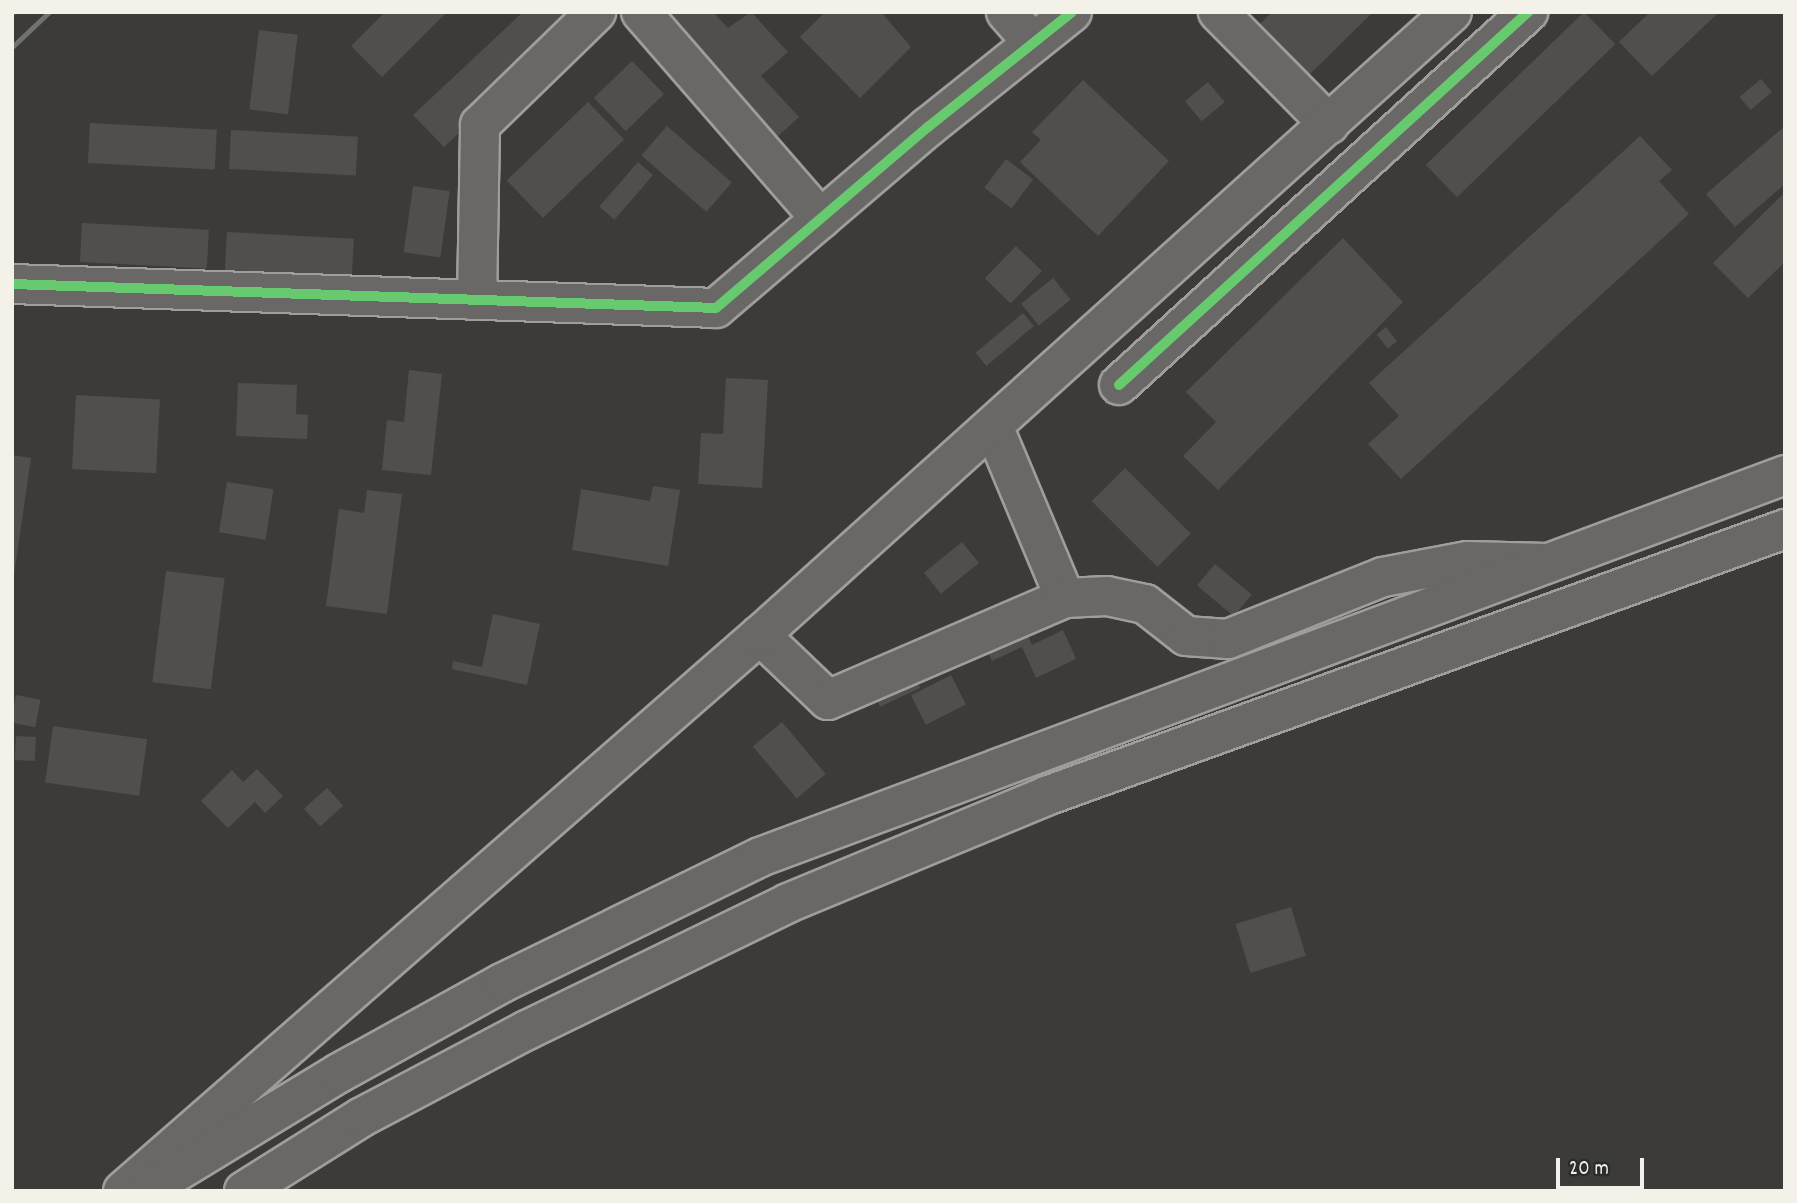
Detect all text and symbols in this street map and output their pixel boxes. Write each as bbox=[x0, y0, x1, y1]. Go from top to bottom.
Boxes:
scale bar bbox=[1559, 1144, 1646, 1188]
text: 20 m bbox=[1569, 1155, 1609, 1185]

